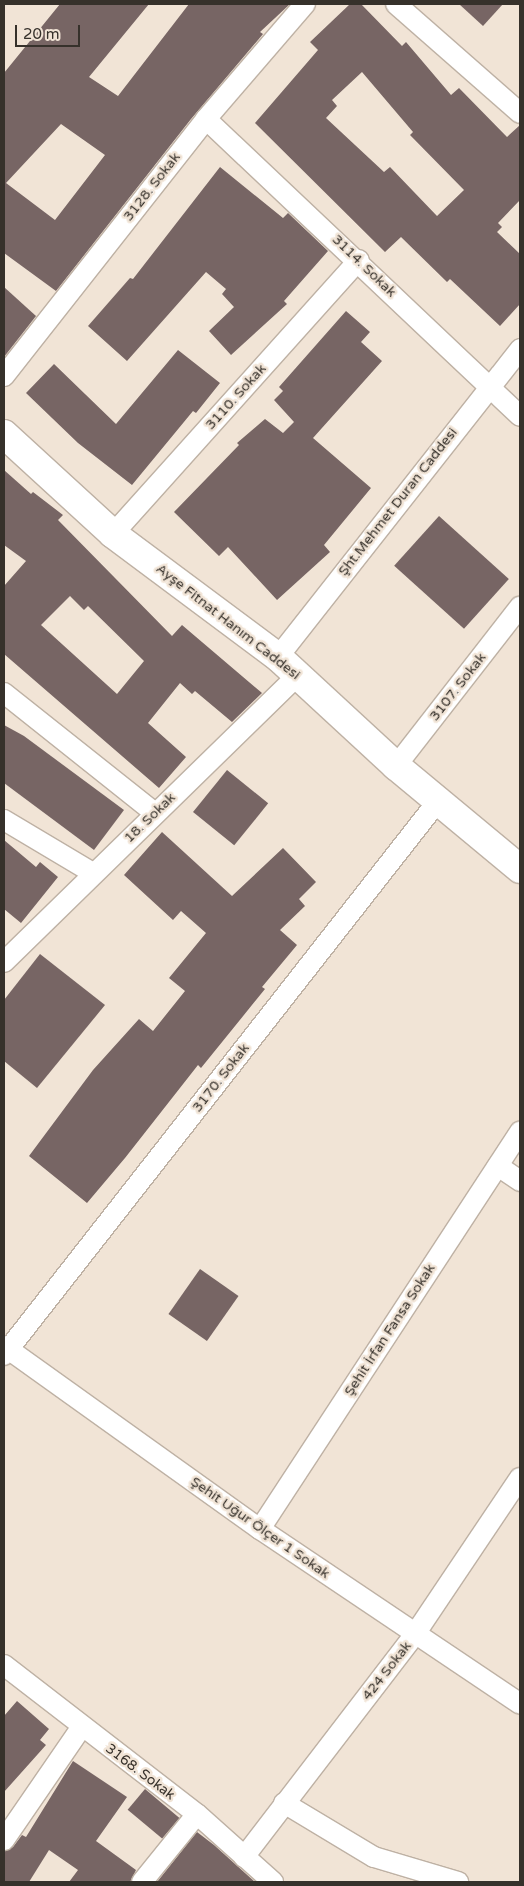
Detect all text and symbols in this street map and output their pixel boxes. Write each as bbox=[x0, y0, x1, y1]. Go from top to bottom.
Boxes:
scale bar bbox=[18, 15, 82, 47]
text: 20 m bbox=[23, 25, 60, 43]
street label: 3128. Sokak bbox=[120, 149, 184, 225]
street label: 3114. Sokak bbox=[328, 231, 400, 301]
street label: 3110. Sokak bbox=[202, 361, 270, 433]
street label: Şht.Mehmet Duran Caddesi bbox=[335, 425, 461, 579]
street label: Ayşe Fitnat Hanım Caddesi bbox=[153, 560, 303, 684]
street label: 3107. Sokak bbox=[426, 650, 490, 724]
street label: 18. Sokak bbox=[121, 789, 179, 847]
street label: 3170. Sokak bbox=[189, 1040, 253, 1116]
street label: Şehit İrfan Fansa Sokak bbox=[341, 1261, 439, 1399]
street label: Şehit Uğur Ölçer 1 Sokak bbox=[187, 1474, 333, 1582]
street label: 424 Sokak bbox=[359, 1638, 415, 1704]
street label: 3168. Sokak bbox=[102, 1740, 178, 1804]

